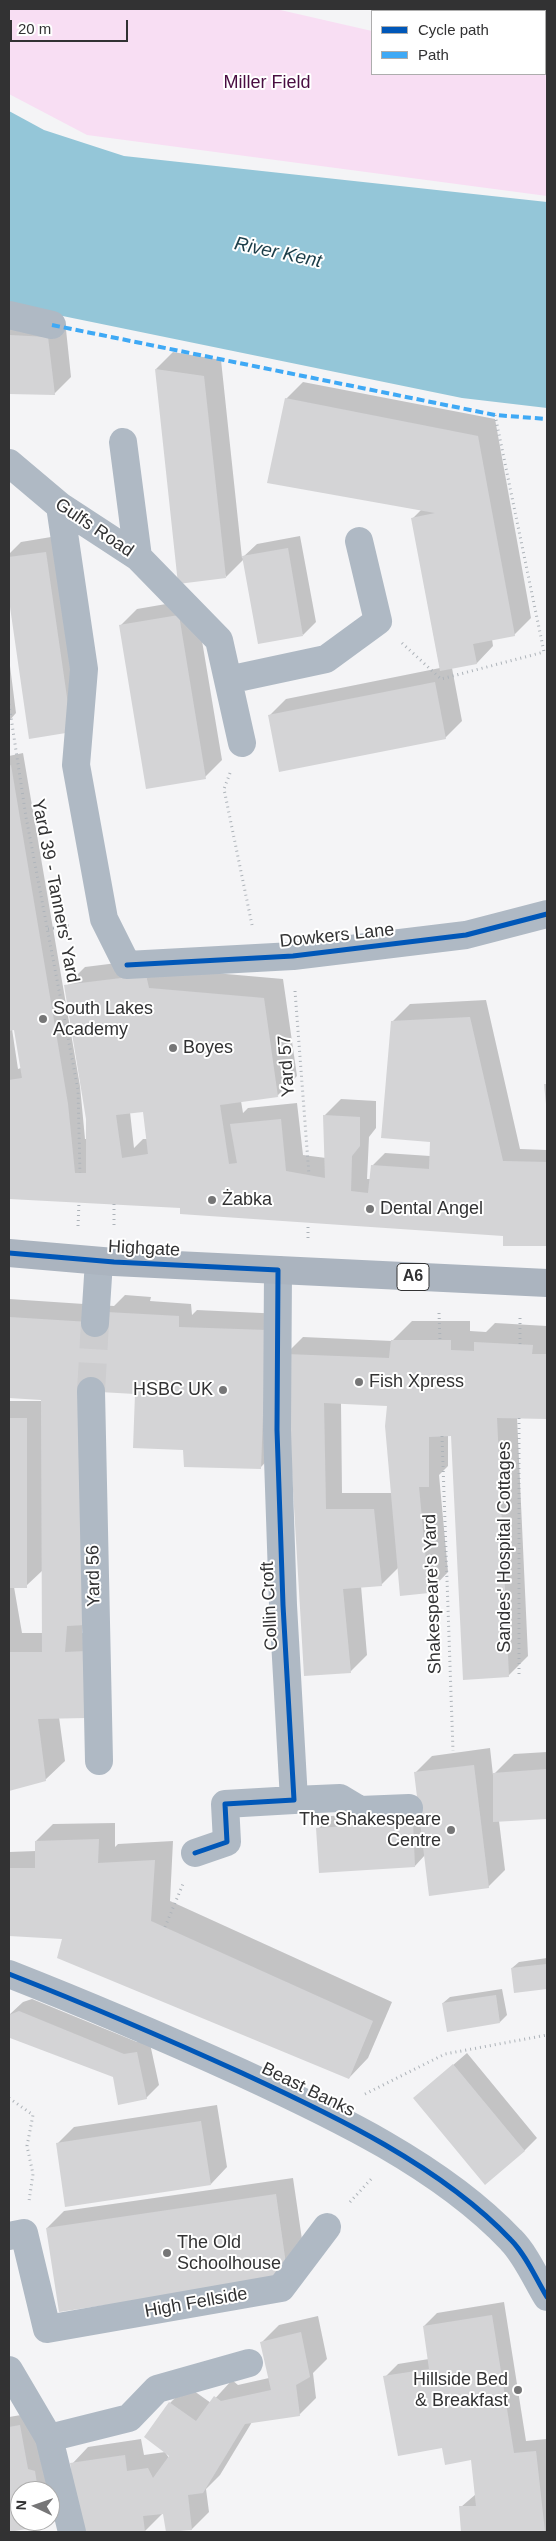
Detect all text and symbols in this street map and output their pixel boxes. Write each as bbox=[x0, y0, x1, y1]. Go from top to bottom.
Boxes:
scale bar bbox=[12, 10, 130, 42]
legend bbox=[371, 10, 546, 75]
text: 20 m bbox=[18, 20, 51, 37]
text: Cycle path bbox=[418, 21, 489, 38]
text: Path bbox=[418, 46, 449, 63]
park label: Miller Field bbox=[223, 72, 311, 94]
water label: River Kent bbox=[232, 233, 324, 273]
street label: Gulfs Road bbox=[51, 494, 137, 562]
street label: Yard 39 - Tanners' Yard bbox=[27, 797, 83, 985]
street label: Dowkers Lane bbox=[279, 919, 395, 953]
place label: South Lakes Academy bbox=[53, 998, 153, 1040]
marker: South Lakes Academy bbox=[37, 1013, 49, 1025]
street label: Yard 57 bbox=[274, 1034, 300, 1098]
place label: Boyes bbox=[183, 1037, 233, 1059]
marker: Boyes bbox=[167, 1042, 179, 1054]
place label: Żabka bbox=[222, 1189, 272, 1211]
marker: Żabka bbox=[206, 1194, 218, 1206]
place label: Dental Angel bbox=[380, 1198, 483, 1220]
marker: Dental Angel bbox=[364, 1203, 376, 1215]
street label: Highgate bbox=[107, 1236, 181, 1262]
road number: A6 bbox=[397, 1264, 429, 1290]
place label: Fish Xpress bbox=[369, 1371, 464, 1393]
marker: Fish Xpress bbox=[353, 1376, 365, 1388]
place label: HSBC UK bbox=[133, 1379, 213, 1401]
marker: HSBC UK bbox=[217, 1384, 229, 1396]
street label: Sandes' Hospital Cottages bbox=[494, 1441, 516, 1653]
street label: Shakespeare's Yard bbox=[419, 1514, 447, 1674]
street label: Yard 56 bbox=[83, 1545, 105, 1607]
street label: Collin Croft bbox=[257, 1561, 283, 1651]
place label: The Shakespeare Centre bbox=[299, 1809, 441, 1852]
marker: The Shakespeare Centre bbox=[445, 1824, 457, 1836]
street label: Beast Banks bbox=[258, 2058, 358, 2122]
place label: The Old Schoolhouse bbox=[177, 2232, 281, 2274]
marker: The Old Schoolhouse bbox=[161, 2247, 173, 2259]
street label: High Fellside bbox=[143, 2283, 249, 2323]
place label: Hillside Bed & Breakfast bbox=[413, 2369, 508, 2412]
marker: Hillside Bed & Breakfast bbox=[512, 2384, 524, 2396]
north arrow bbox=[10, 2481, 60, 2531]
text: N bbox=[13, 2500, 29, 2511]

